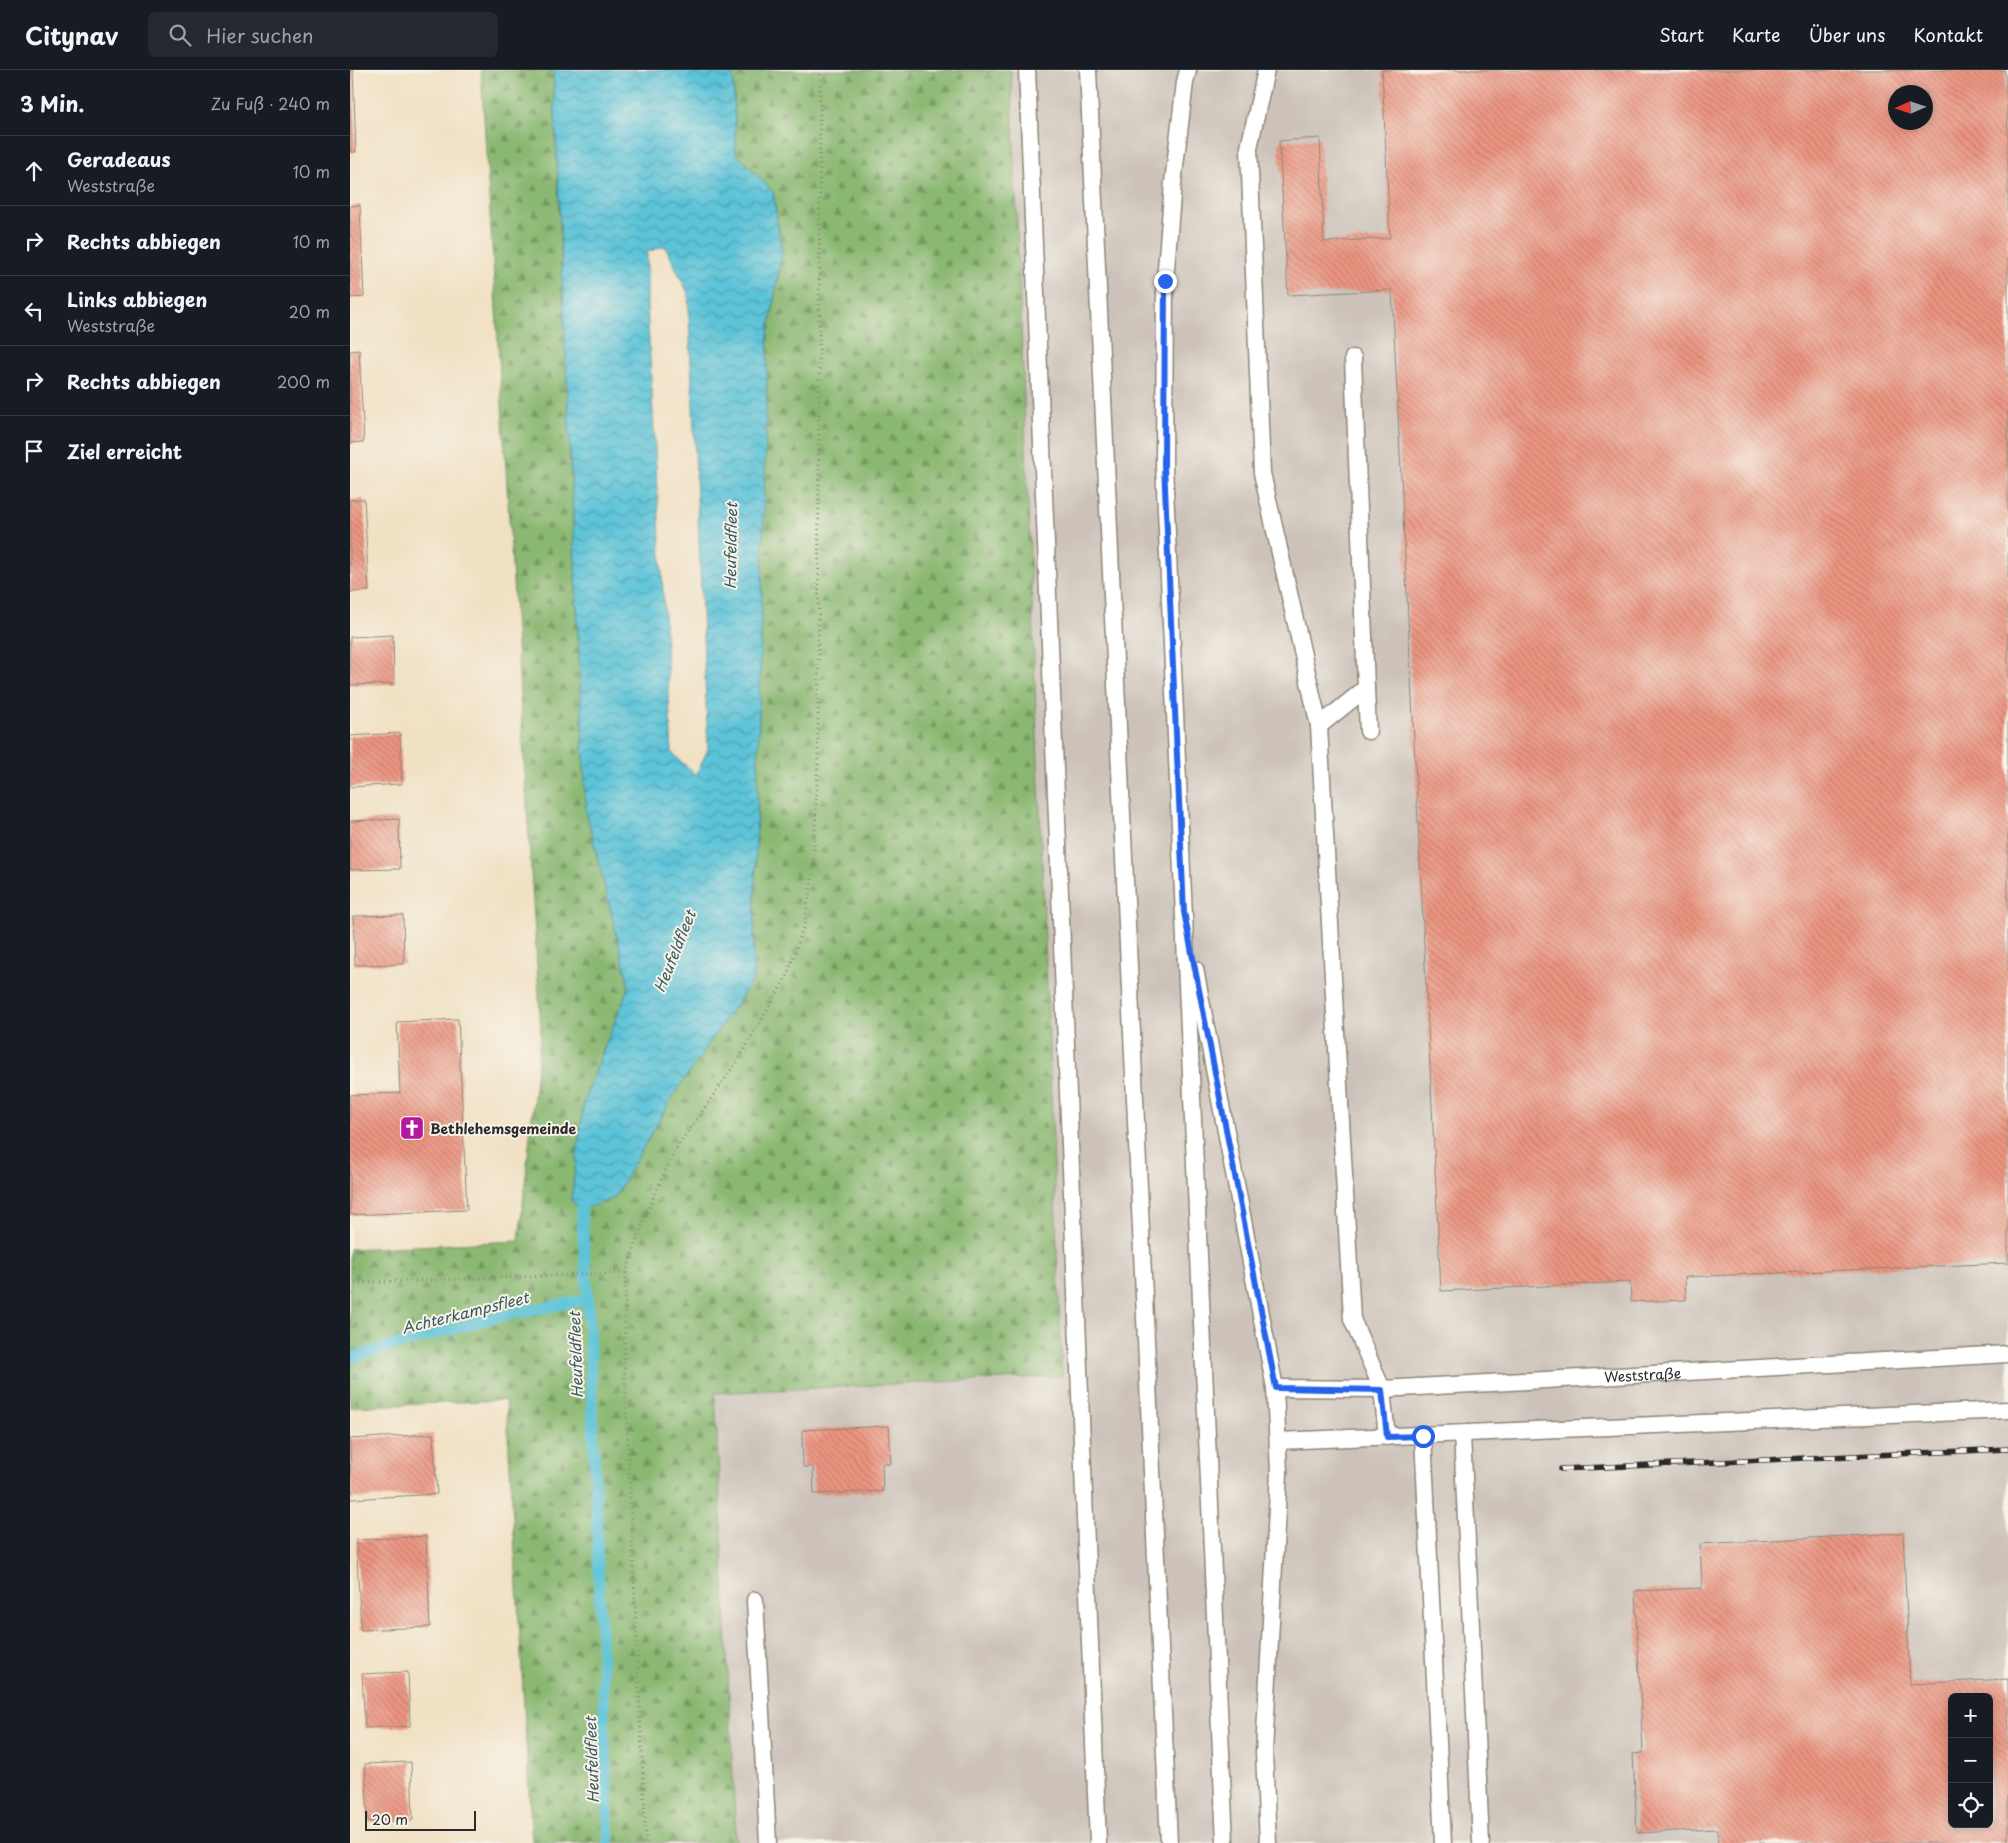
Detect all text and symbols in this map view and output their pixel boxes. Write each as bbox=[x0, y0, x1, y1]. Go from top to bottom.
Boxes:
search box bbox=[148, 12, 498, 57]
text: Citynav bbox=[25, 17, 118, 53]
icon: search bbox=[166, 21, 194, 49]
text: Hier suchen bbox=[206, 21, 314, 49]
text: Start bbox=[1659, 21, 1704, 48]
text: Karte bbox=[1732, 21, 1781, 48]
text: Über uns bbox=[1809, 21, 1885, 48]
text: Kontakt bbox=[1913, 21, 1983, 48]
north arrow bbox=[1888, 85, 1933, 130]
text: 3 Min. bbox=[20, 87, 84, 119]
text: Zu Fuß · 240 m bbox=[211, 91, 330, 115]
text: Geradeaus bbox=[67, 145, 171, 173]
icon: ahead bbox=[20, 157, 48, 185]
text: 10 m bbox=[293, 159, 330, 183]
text: Weststraße bbox=[67, 173, 155, 197]
icon: right bbox=[20, 227, 48, 255]
text: Rechts abbiegen bbox=[67, 227, 221, 255]
text: 10 m bbox=[293, 229, 330, 253]
route end bbox=[1154, 270, 1177, 293]
text: Links abbiegen bbox=[67, 285, 207, 313]
icon: left bbox=[20, 297, 48, 325]
text: 20 m bbox=[289, 299, 330, 323]
text: Weststraße bbox=[67, 313, 155, 337]
icon: right bbox=[20, 367, 48, 395]
text: Rechts abbiegen bbox=[67, 367, 221, 395]
text: 200 m bbox=[277, 369, 330, 393]
icon: arrive bbox=[20, 437, 48, 465]
text: Ziel erreicht bbox=[67, 437, 182, 465]
water label: Heufeldfleet bbox=[718, 501, 742, 589]
water label: Heufeldfleet bbox=[647, 905, 702, 995]
church icon: Bethlehemsgemeinde bbox=[399, 1115, 425, 1141]
place label: Bethlehemsgemeinde bbox=[430, 1118, 576, 1139]
water label: Achterkampsfleet bbox=[399, 1285, 533, 1339]
water label: Heufeldfleet bbox=[562, 1310, 588, 1399]
street label: Weststraße bbox=[1604, 1362, 1682, 1387]
route start bbox=[1412, 1425, 1435, 1448]
map controls bbox=[1948, 1693, 1993, 1828]
button: + bbox=[1948, 1693, 1993, 1738]
water label: Heufeldfleet bbox=[578, 1715, 604, 1804]
button: − bbox=[1948, 1738, 1993, 1783]
button: locate bbox=[1948, 1783, 1993, 1828]
scale bar bbox=[365, 1808, 476, 1831]
text: 20 m bbox=[372, 1809, 408, 1830]

